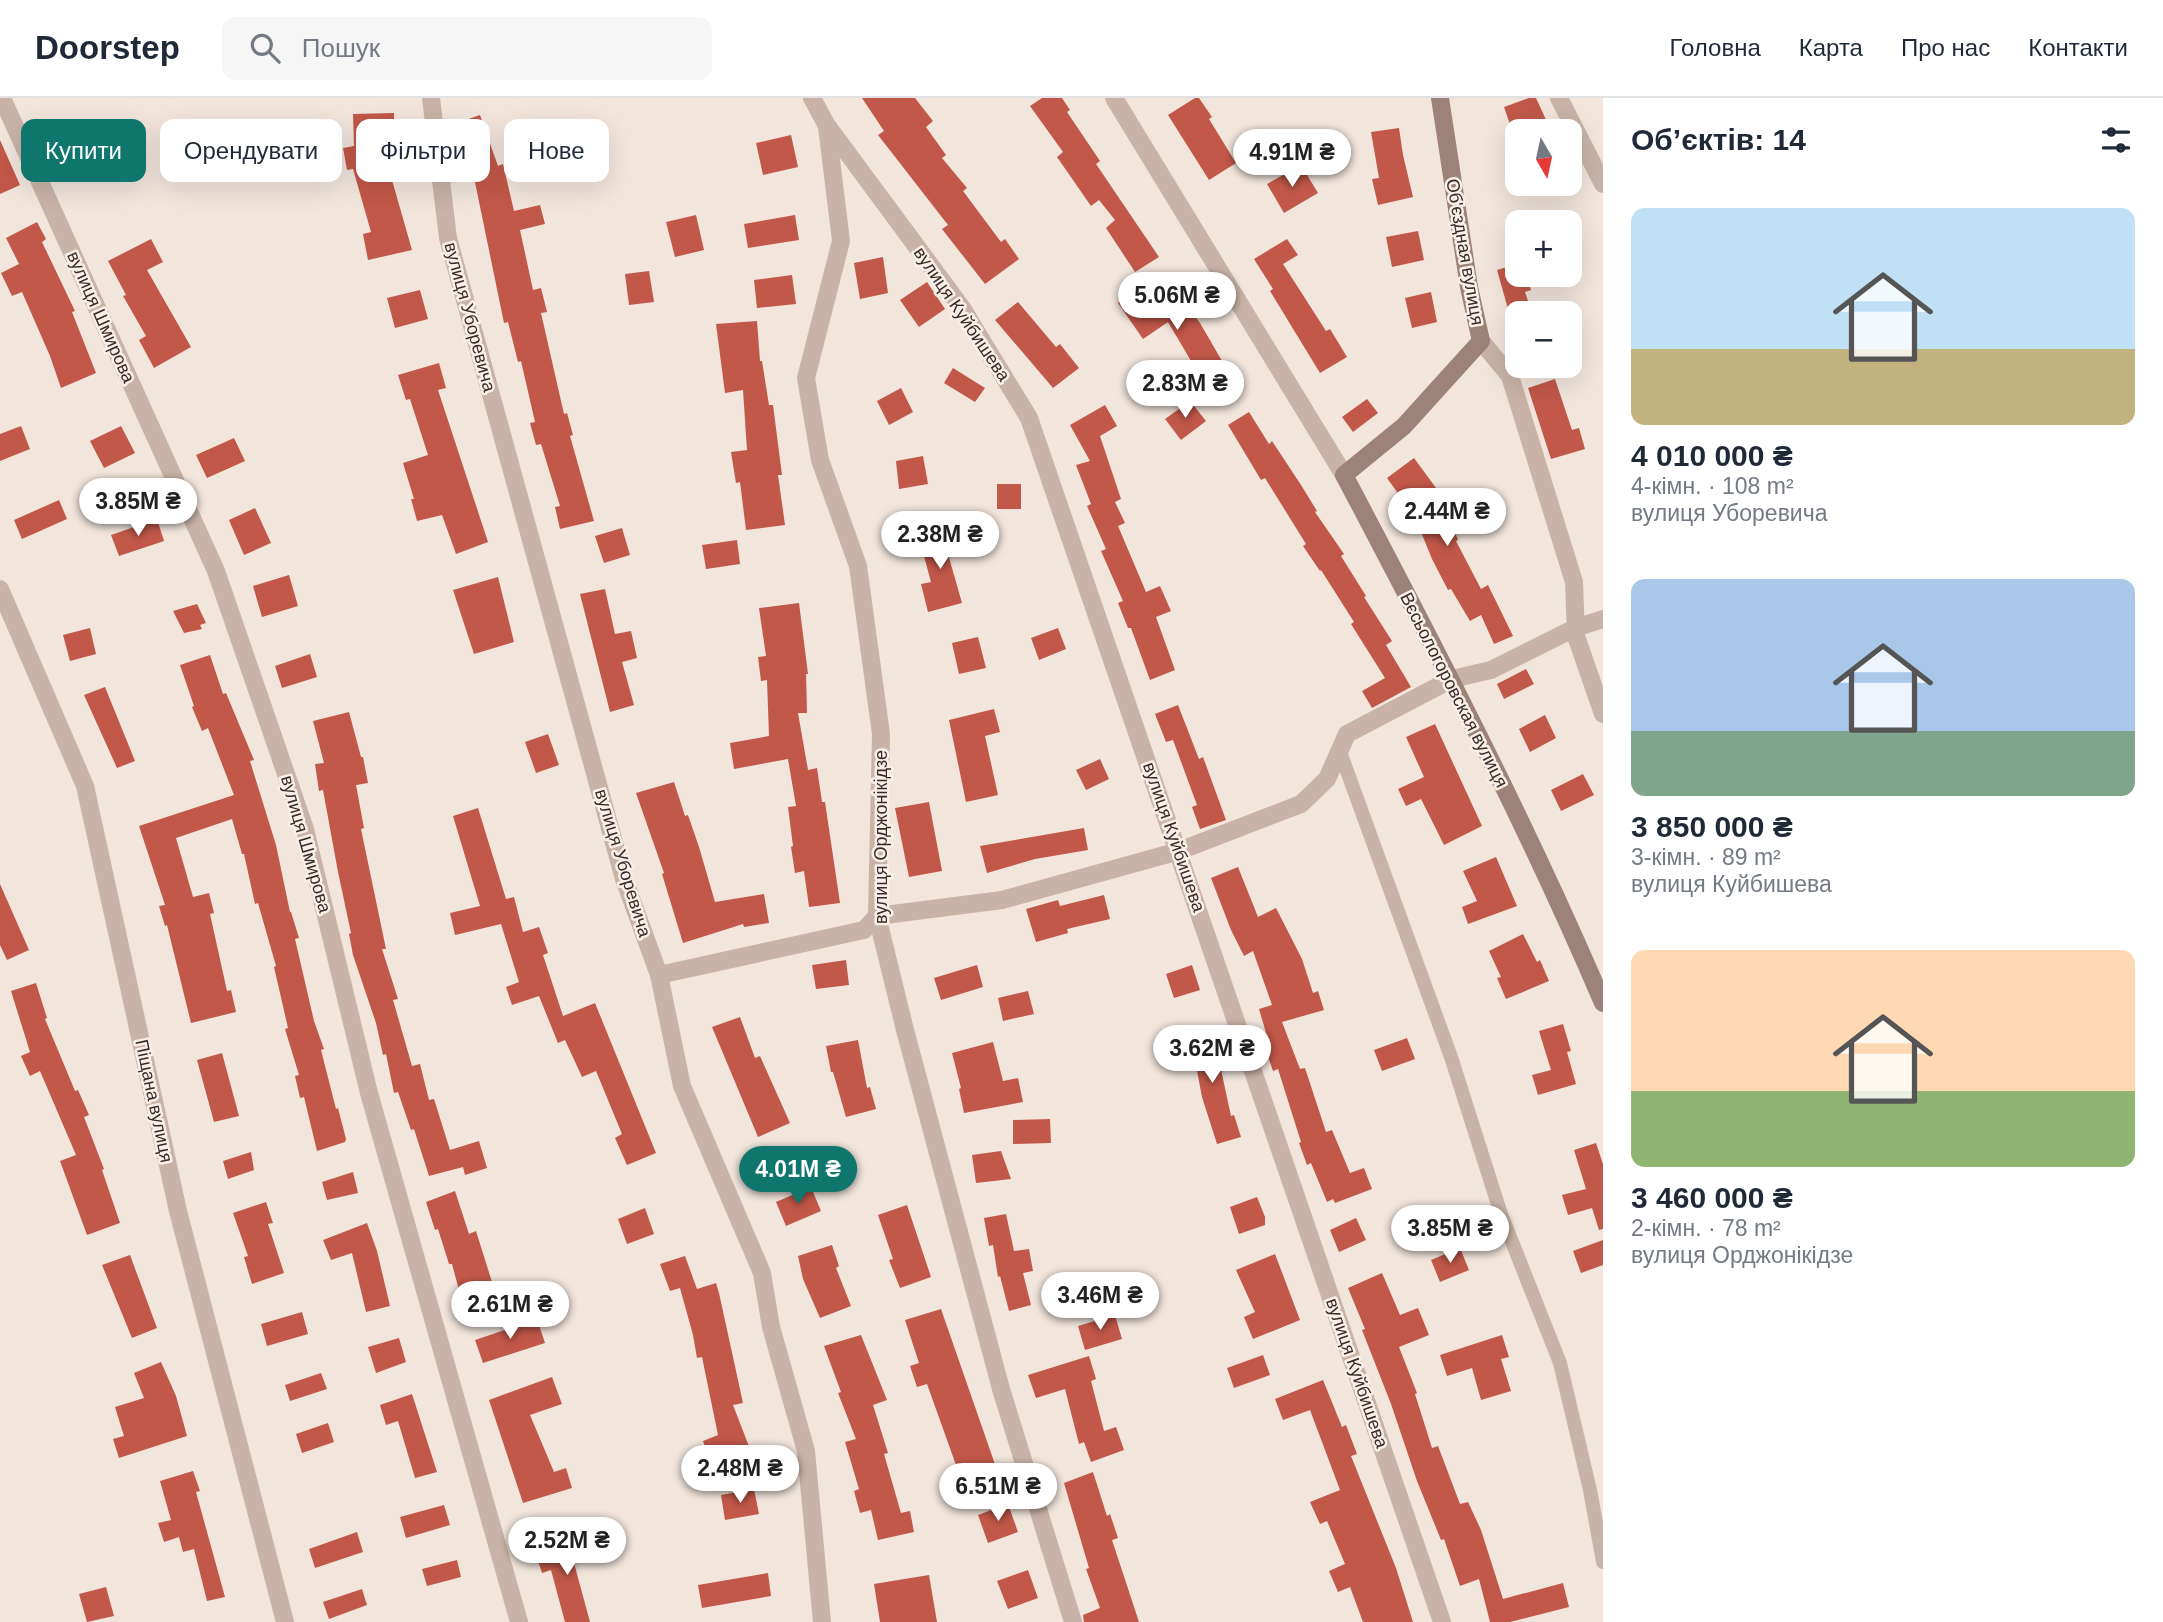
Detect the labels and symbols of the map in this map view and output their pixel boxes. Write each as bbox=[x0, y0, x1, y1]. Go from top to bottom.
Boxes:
north arrow bbox=[1505, 119, 1582, 196]
pin: 4.91M ₴ bbox=[1227, 130, 1357, 189]
street label: Об'єздная вулиця bbox=[1442, 177, 1488, 327]
street label: вулиця Уборевича bbox=[440, 240, 500, 395]
street label: вулиця Куйбишева bbox=[910, 243, 1015, 386]
street label: вулиця Шмирова bbox=[63, 248, 139, 387]
pin: 5.06M ₴ bbox=[1112, 272, 1242, 332]
pin: 2.83M ₴ bbox=[1120, 360, 1250, 420]
pin: 3.85M ₴ bbox=[73, 478, 203, 538]
pin: 2.44M ₴ bbox=[1382, 489, 1512, 548]
pin: 2.38M ₴ bbox=[875, 512, 1005, 571]
street label: Вєсьологоровская вулиця bbox=[1396, 589, 1512, 791]
street label: вулиця Орджонікідзе bbox=[871, 750, 891, 924]
street label: вулиця Куйбишева bbox=[1139, 759, 1209, 915]
street label: вулиця Шмирова bbox=[277, 773, 335, 916]
street label: вулиця Уборевича bbox=[591, 787, 655, 940]
pin: 3.62M ₴ bbox=[1147, 1026, 1277, 1085]
street label: Піщана вулиця bbox=[131, 1038, 177, 1164]
pin: 4.01M ₴ bbox=[733, 1146, 863, 1206]
pin: 3.85M ₴ bbox=[1385, 1206, 1515, 1265]
pin: 3.46M ₴ bbox=[1035, 1272, 1165, 1332]
pin: 2.61M ₴ bbox=[445, 1282, 575, 1341]
street label: вулиця Куйбишева bbox=[1322, 1295, 1392, 1451]
pin: 2.48M ₴ bbox=[675, 1446, 805, 1505]
pin: 6.51M ₴ bbox=[933, 1464, 1063, 1523]
pin: 2.52M ₴ bbox=[502, 1518, 632, 1577]

